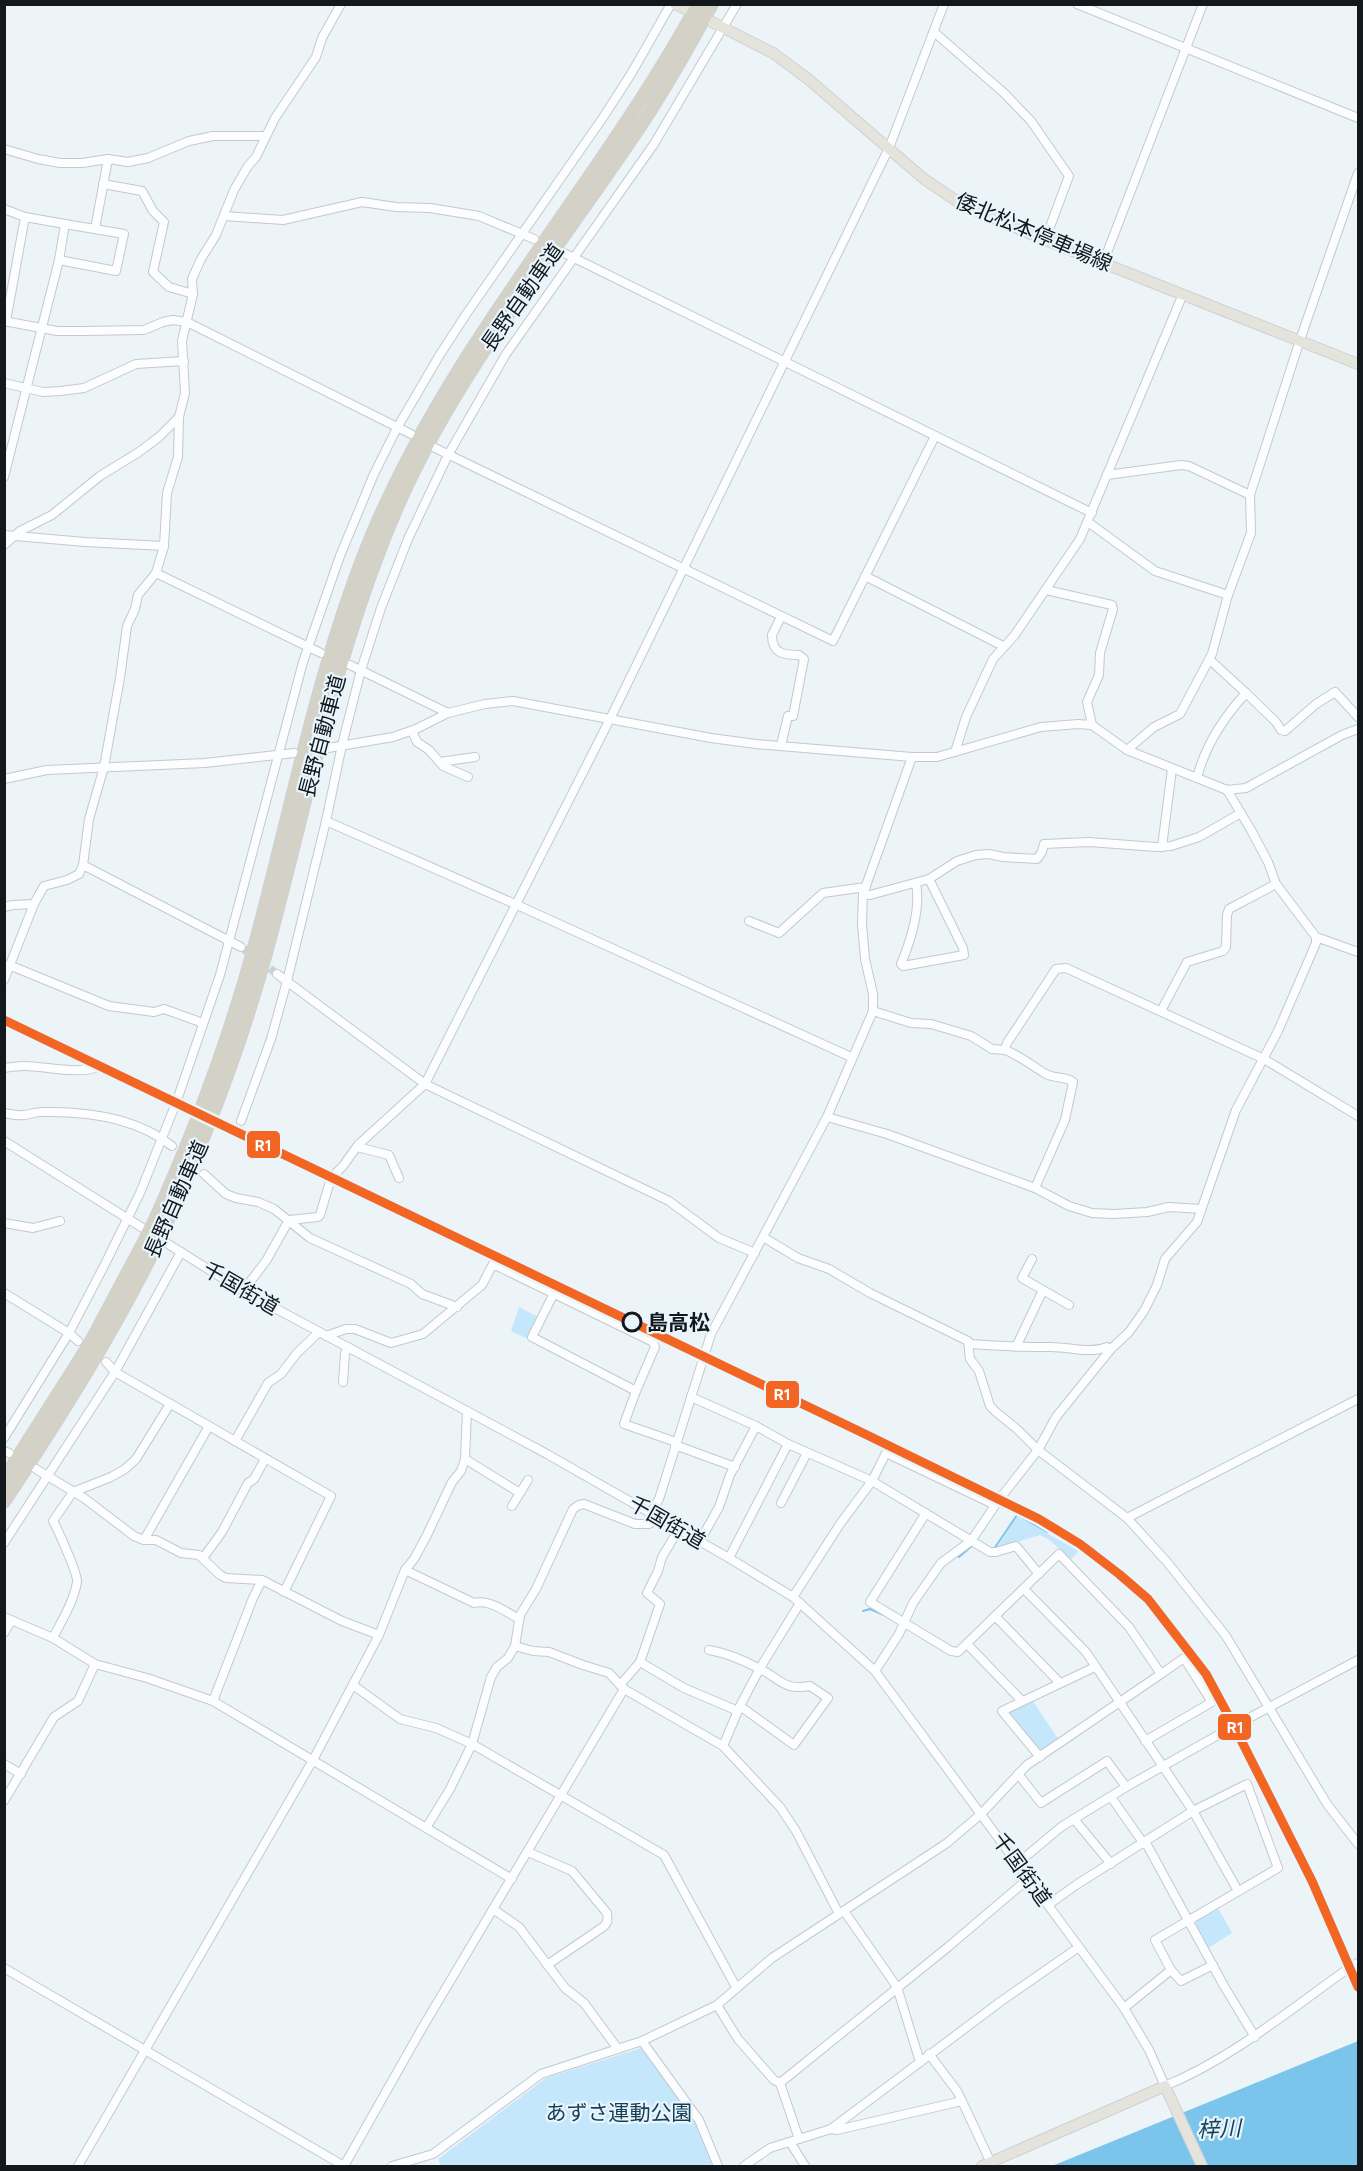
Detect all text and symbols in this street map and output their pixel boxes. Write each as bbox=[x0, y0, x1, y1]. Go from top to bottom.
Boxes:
street label: 倭北松本停車場線 bbox=[952, 188, 1116, 276]
street label: 長野自動車道 bbox=[476, 238, 568, 356]
street label: 長野自動車道 bbox=[294, 672, 350, 800]
line badge: R1 bbox=[246, 1130, 281, 1159]
street label: 長野自動車道 bbox=[139, 1136, 213, 1262]
text: R1 bbox=[254, 1136, 272, 1155]
street label: 千国街道 bbox=[198, 1256, 284, 1320]
place label: 島高松 bbox=[647, 1310, 710, 1335]
marker: 島高松 bbox=[622, 1312, 642, 1332]
line badge: R1 bbox=[765, 1380, 800, 1409]
text: R1 bbox=[773, 1385, 791, 1404]
street label: 千国街道 bbox=[624, 1490, 710, 1554]
line badge: R1 bbox=[1217, 1713, 1252, 1741]
text: R1 bbox=[1226, 1718, 1244, 1737]
street label: 千国街道 bbox=[987, 1828, 1057, 1910]
park label: あずさ運動公園 bbox=[546, 2100, 693, 2125]
water label: 梓川 bbox=[1197, 2115, 1243, 2143]

